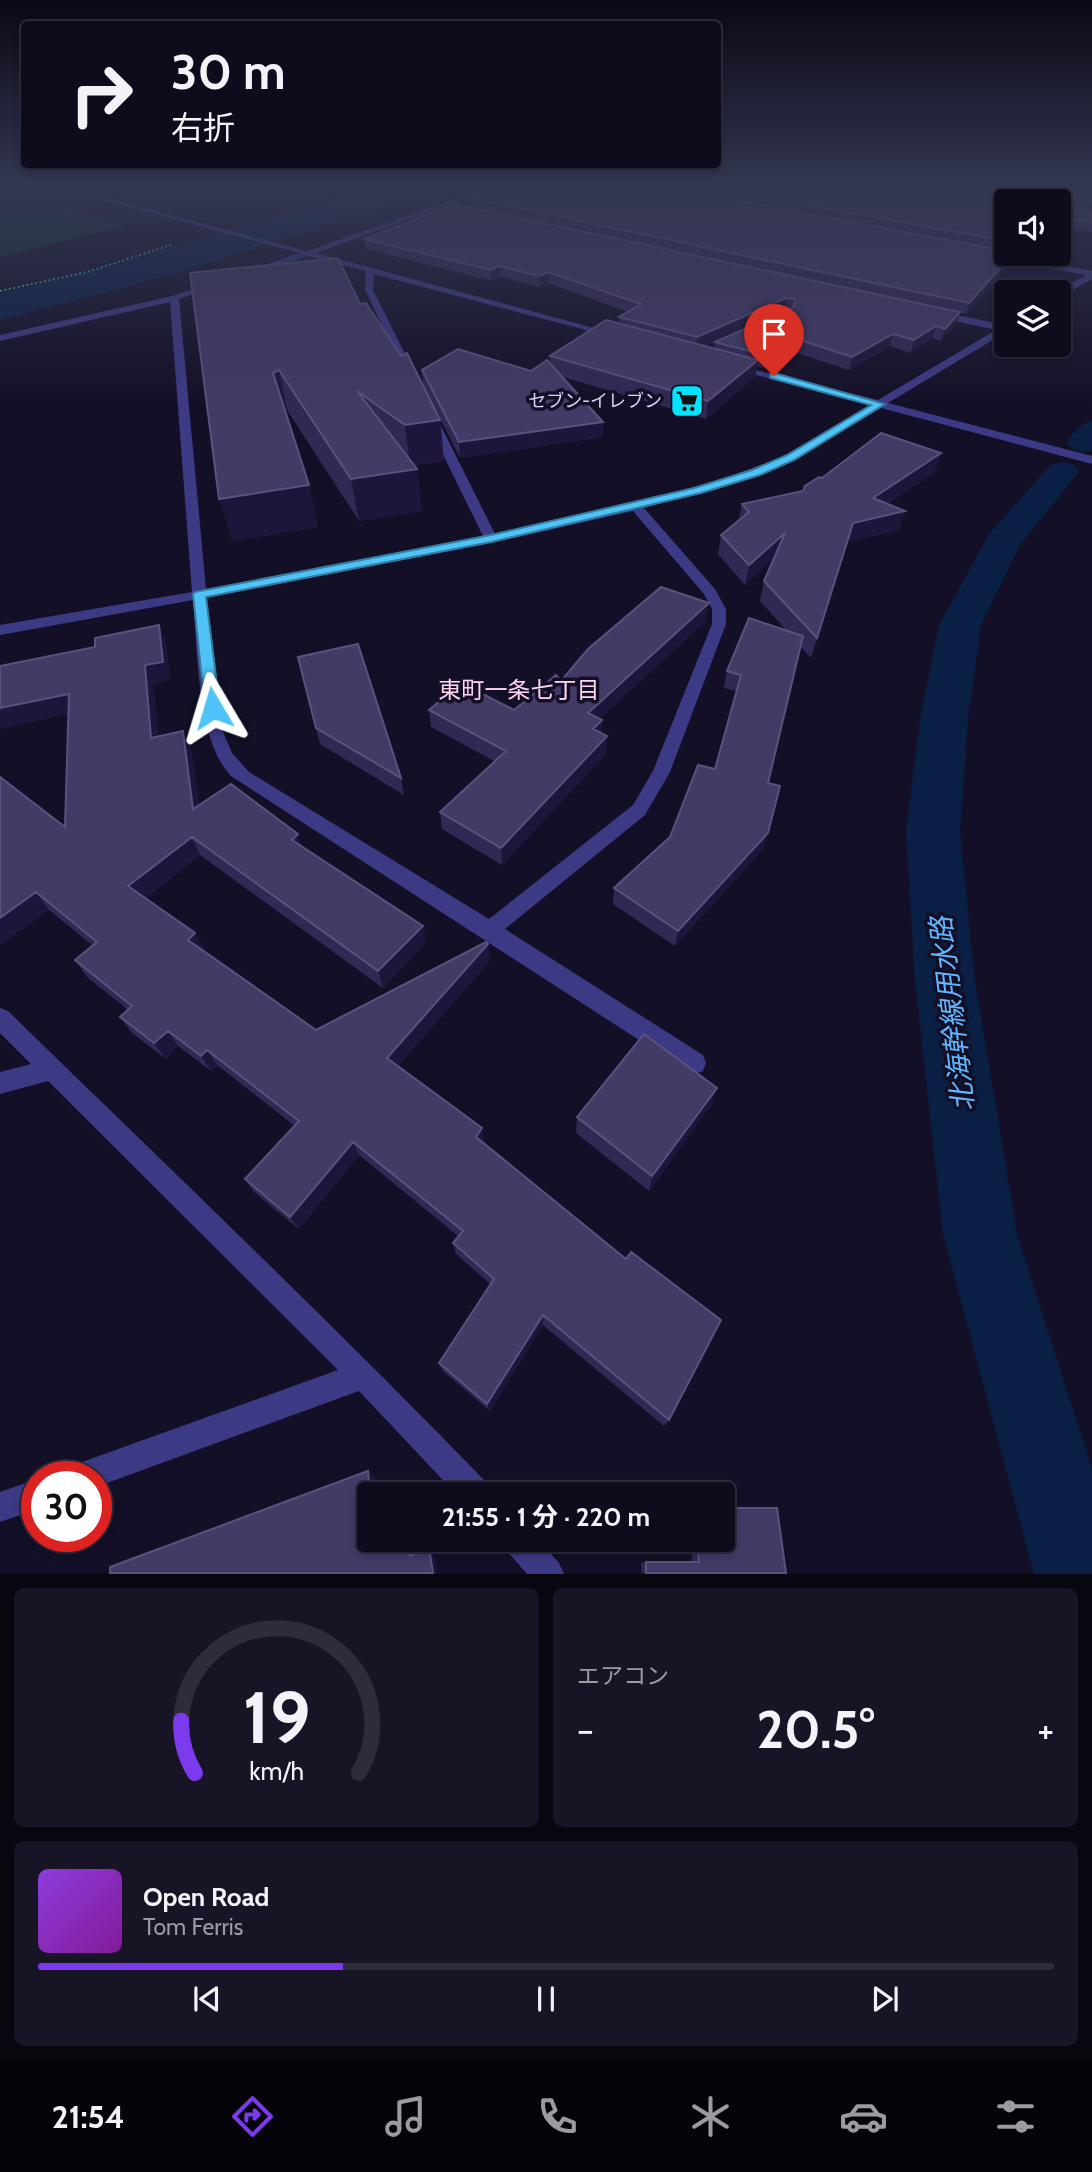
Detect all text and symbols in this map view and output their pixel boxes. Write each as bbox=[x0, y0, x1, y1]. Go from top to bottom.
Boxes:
text: 30 m bbox=[171, 42, 286, 101]
icon: right bbox=[56, 49, 147, 140]
text: 右折 bbox=[171, 108, 235, 147]
map controls bbox=[994, 189, 1071, 357]
button: sound bbox=[994, 189, 1071, 266]
button: layers bbox=[994, 280, 1071, 357]
pin bbox=[744, 304, 804, 376]
icon: arrive bbox=[755, 315, 793, 353]
supermarket icon: セブン-イレブン bbox=[668, 382, 706, 420]
place label: セブン-イレブン bbox=[528, 390, 662, 412]
position arrow bbox=[176, 671, 250, 745]
district label: 東町一条七丁目 bbox=[439, 676, 600, 704]
water label: 北海幹線用水路 bbox=[923, 913, 981, 1113]
speed limit sign: 30 bbox=[21, 1461, 112, 1552]
text: 21:55 · 1 分 · 220 m bbox=[442, 1501, 650, 1533]
text: エアコン bbox=[577, 1662, 669, 1690]
text: 19 bbox=[243, 1674, 310, 1762]
text: 20.5° bbox=[756, 1698, 875, 1761]
text: − bbox=[577, 1706, 594, 1753]
text: + bbox=[1037, 1706, 1054, 1753]
text: km/h bbox=[249, 1756, 304, 1786]
text: Open Road bbox=[143, 1881, 269, 1913]
text: Tom Ferris bbox=[143, 1913, 243, 1941]
icon: previous bbox=[188, 1980, 226, 2018]
icon: pause bbox=[527, 1980, 565, 2018]
icon: next bbox=[866, 1980, 904, 2018]
icon: directions bbox=[228, 2092, 277, 2141]
icon: music bbox=[381, 2092, 430, 2141]
icon: phone bbox=[533, 2092, 582, 2141]
icon: climate bbox=[686, 2092, 735, 2141]
icon: car bbox=[839, 2092, 888, 2141]
icon: filters bbox=[991, 2092, 1040, 2141]
text: 21:54 bbox=[52, 2097, 125, 2136]

